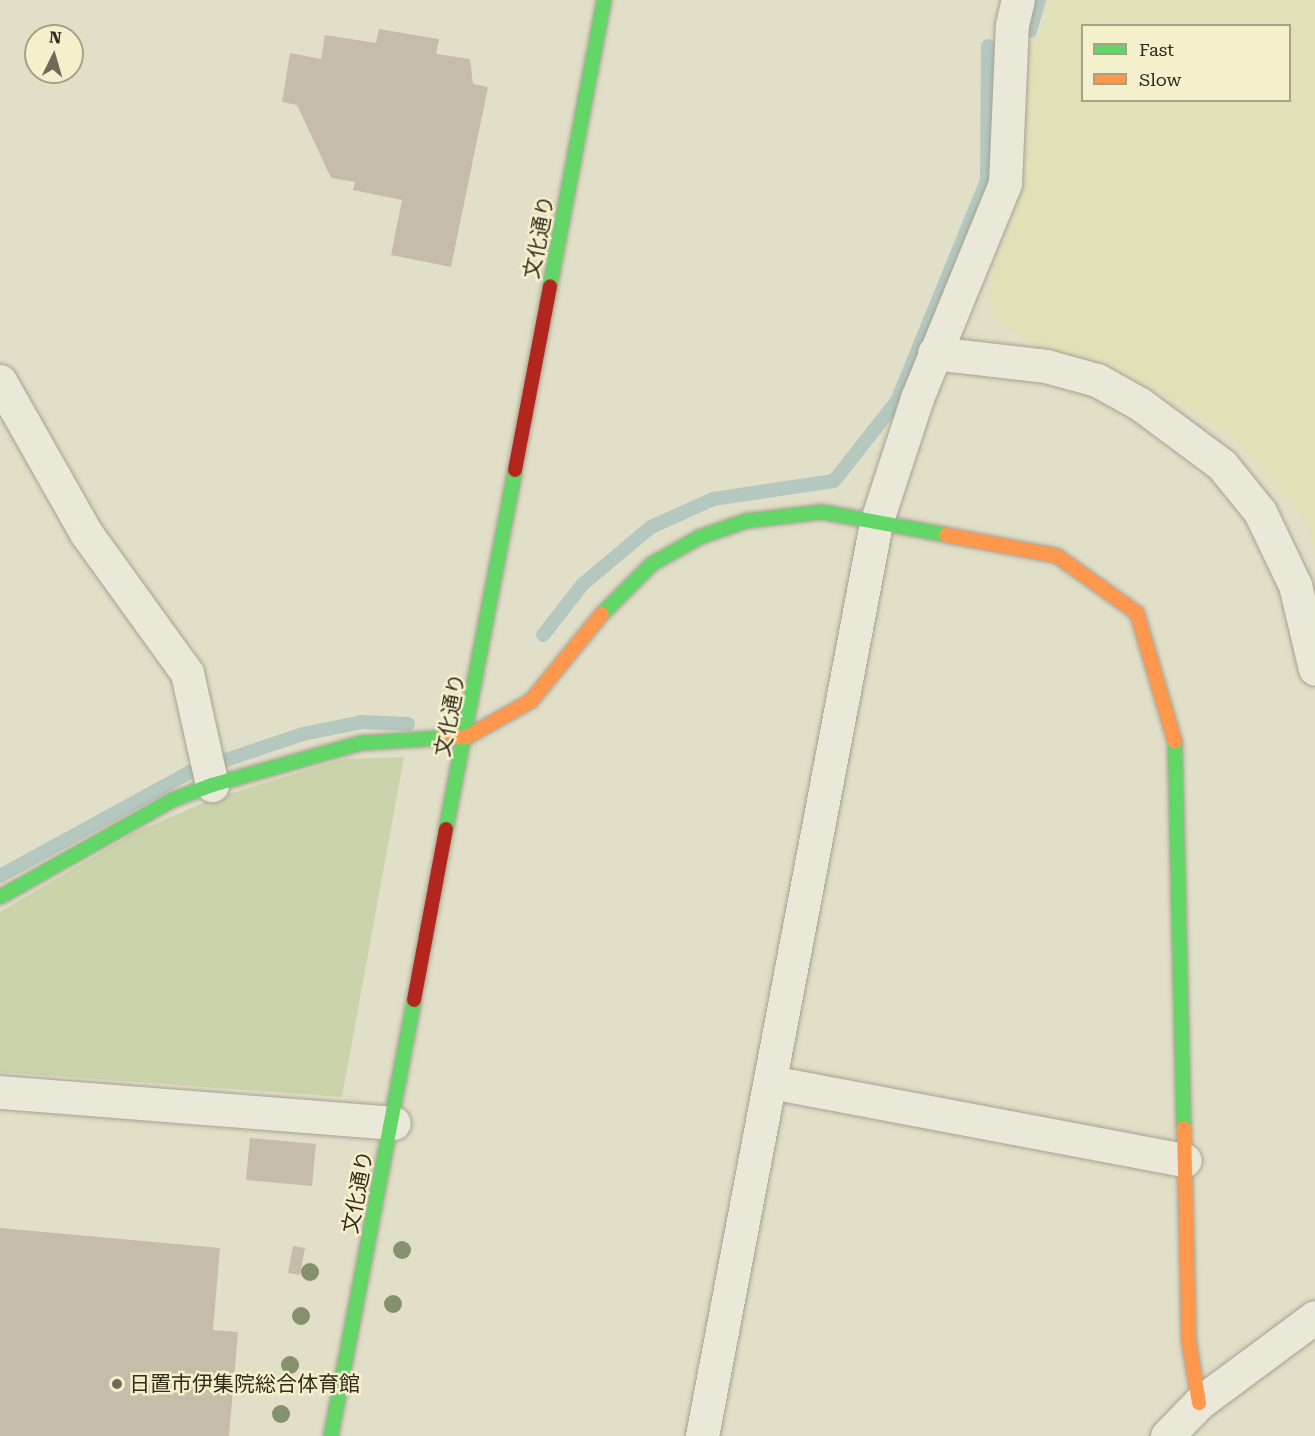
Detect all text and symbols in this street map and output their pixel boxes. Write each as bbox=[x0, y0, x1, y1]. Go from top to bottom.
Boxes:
north arrow bbox=[24, 24, 84, 84]
legend bbox=[1081, 24, 1291, 102]
text: N bbox=[48, 28, 62, 48]
text: Fast bbox=[1139, 39, 1174, 60]
text: Slow bbox=[1139, 69, 1181, 90]
street label: 文化通り bbox=[519, 193, 559, 281]
street label: 文化通り bbox=[430, 671, 470, 759]
street label: 文化通り bbox=[338, 1148, 378, 1236]
place label: 日置市伊集院総合体育館 bbox=[129, 1371, 360, 1397]
marker: 日置市伊集院総合体育館 bbox=[110, 1377, 124, 1391]

